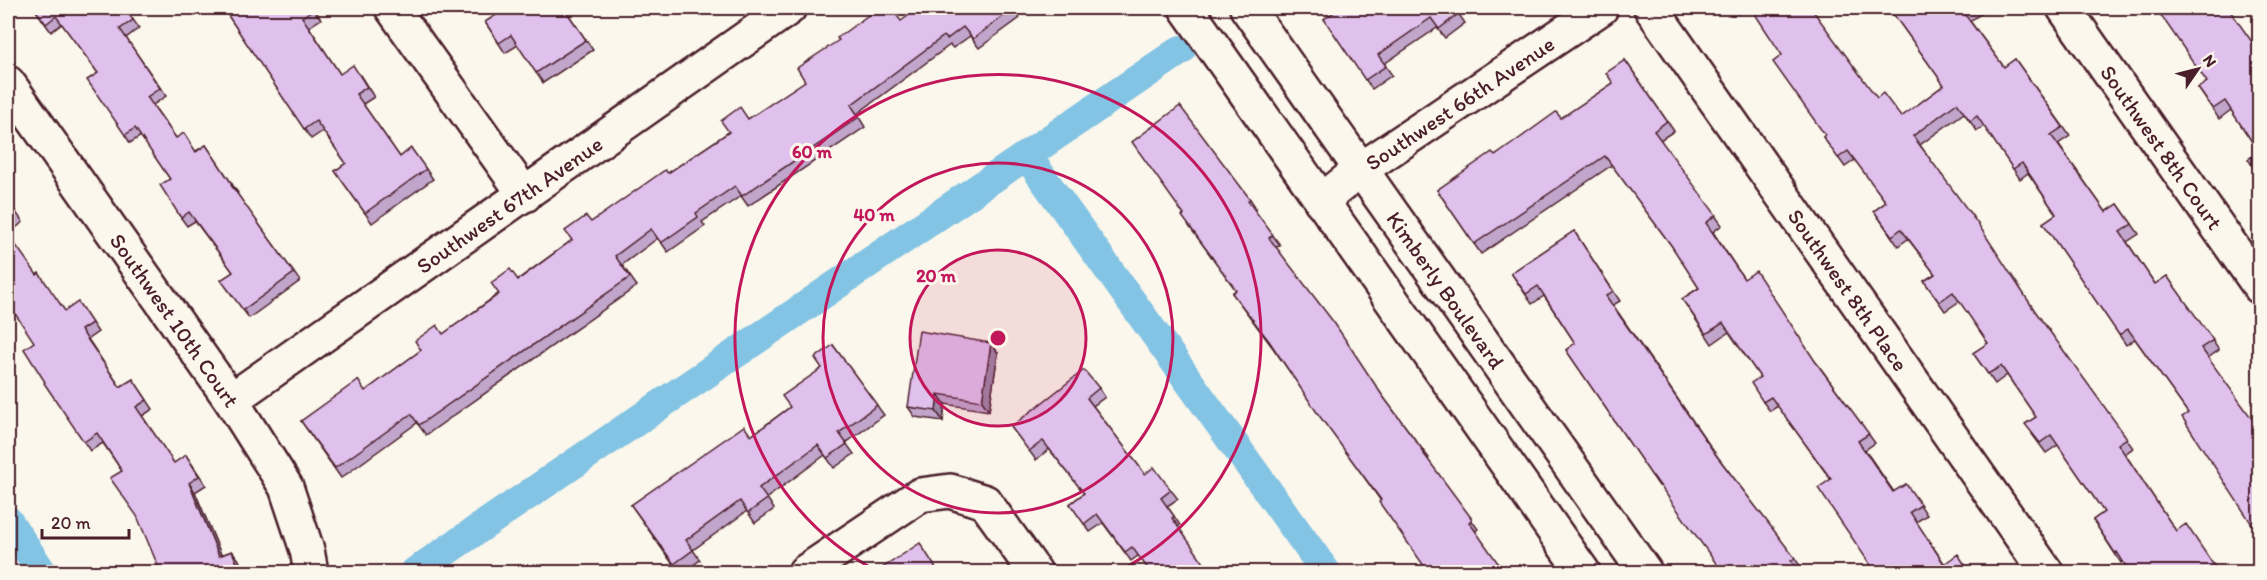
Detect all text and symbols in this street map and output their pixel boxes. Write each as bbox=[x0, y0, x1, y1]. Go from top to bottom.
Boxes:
street label: Southwest 66th Avenue bbox=[1360, 30, 1560, 177]
north arrow bbox=[2168, 39, 2228, 99]
text: N bbox=[2199, 51, 2221, 71]
street label: Southwest 8th Court bbox=[2094, 60, 2228, 235]
street label: Southwest 67th Avenue bbox=[411, 130, 608, 280]
text: 60 m bbox=[792, 141, 833, 163]
text: 40 m bbox=[853, 204, 895, 226]
street label: Southwest 8th Place bbox=[1782, 204, 1914, 376]
street label: Kimberly Boulevard bbox=[1381, 206, 1510, 374]
street label: Southwest 10th Court bbox=[104, 228, 245, 412]
text: 20 m bbox=[916, 265, 957, 287]
centre of rings bbox=[988, 328, 1008, 348]
scale bar bbox=[42, 502, 129, 540]
text: 20 m bbox=[51, 512, 91, 534]

